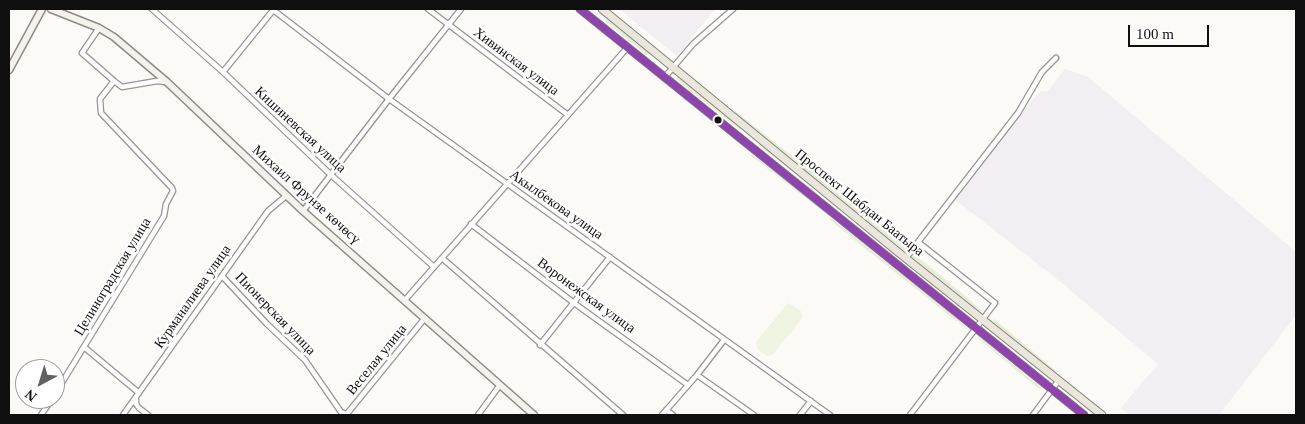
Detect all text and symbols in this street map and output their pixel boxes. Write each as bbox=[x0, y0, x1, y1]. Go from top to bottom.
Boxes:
scale bar bbox=[1130, 15, 1211, 47]
street label: Хивинская улица bbox=[470, 24, 562, 100]
text: 100 m bbox=[1136, 26, 1174, 42]
street label: Кишиневская улица bbox=[251, 83, 349, 177]
unlabelled marker bbox=[713, 115, 723, 125]
street label: Михаил Фрунзе көчөсү bbox=[249, 142, 363, 248]
street label: Проспект Шабдан Баатыра bbox=[791, 146, 927, 260]
street label: Акылбекова улица bbox=[506, 166, 606, 244]
street label: Целиноградская улица bbox=[71, 215, 155, 339]
street label: Курманалиева улица bbox=[151, 242, 235, 352]
street label: Воронежская улица bbox=[534, 255, 638, 337]
street label: Пионерская улица bbox=[231, 269, 319, 359]
street label: Веселая улица bbox=[343, 321, 411, 399]
north arrow bbox=[15, 359, 65, 409]
text: N bbox=[22, 386, 40, 404]

